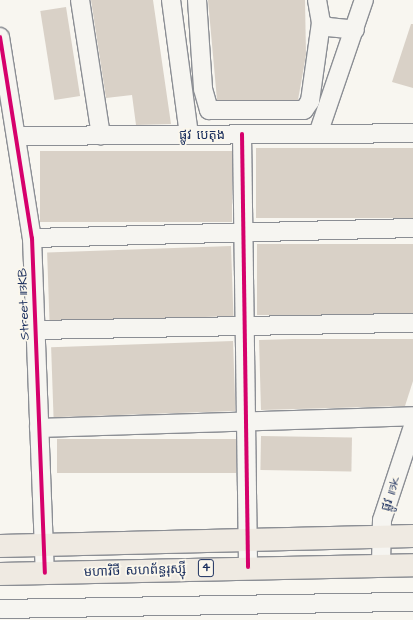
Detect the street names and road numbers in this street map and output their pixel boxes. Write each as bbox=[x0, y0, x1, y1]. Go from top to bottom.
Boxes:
street label: ផ្លូវ បេតុង bbox=[179, 127, 225, 143]
street label: Street 113KB bbox=[15, 268, 33, 340]
street label: ផ្លូវ 113k bbox=[378, 475, 404, 513]
road number: 4 bbox=[197, 558, 215, 578]
street label: មហាវិថី សហព័ន្ធរុស្ស៊ី bbox=[84, 561, 186, 581]

